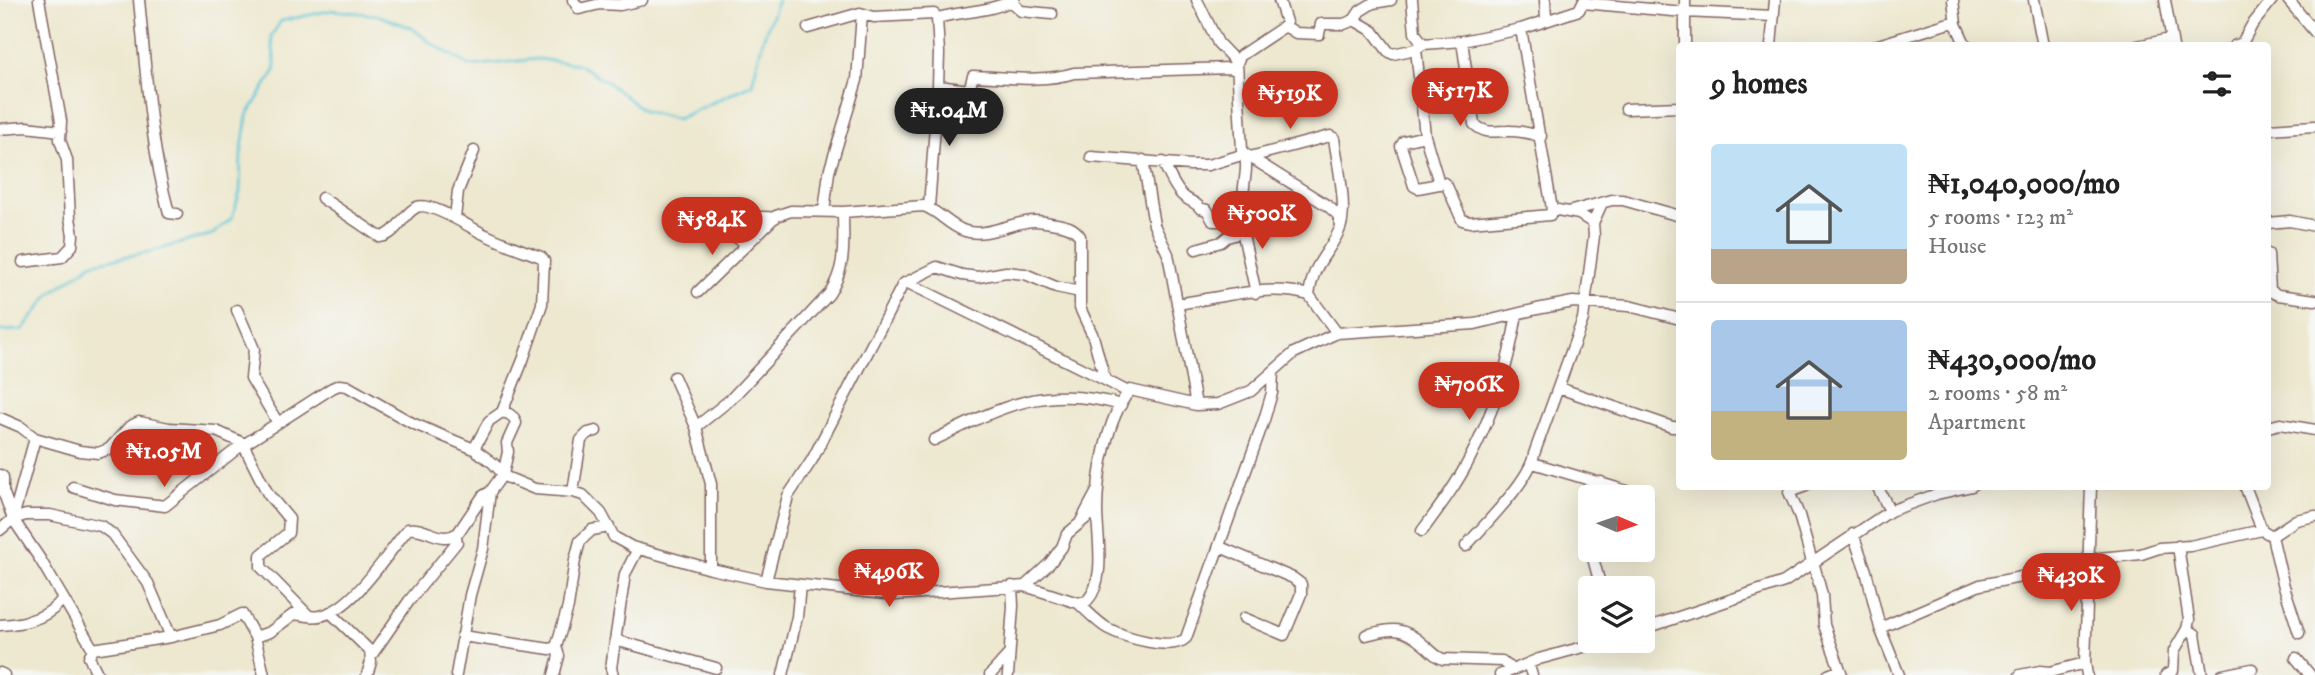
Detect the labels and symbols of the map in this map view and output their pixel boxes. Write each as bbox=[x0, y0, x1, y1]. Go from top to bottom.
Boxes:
pin: ₦517K bbox=[1411, 68, 1509, 128]
pin: ₦519K bbox=[1241, 72, 1339, 131]
pin: ₦1.04M bbox=[892, 88, 1006, 148]
pin: ₦500K bbox=[1213, 191, 1311, 251]
pin: ₦584K bbox=[663, 198, 761, 257]
pin: ₦706K bbox=[1420, 362, 1518, 422]
pin: ₦1.05M bbox=[107, 430, 221, 489]
north arrow bbox=[1578, 485, 1656, 562]
pin: ₦496K bbox=[840, 550, 938, 609]
pin: ₦430K bbox=[2022, 554, 2120, 613]

